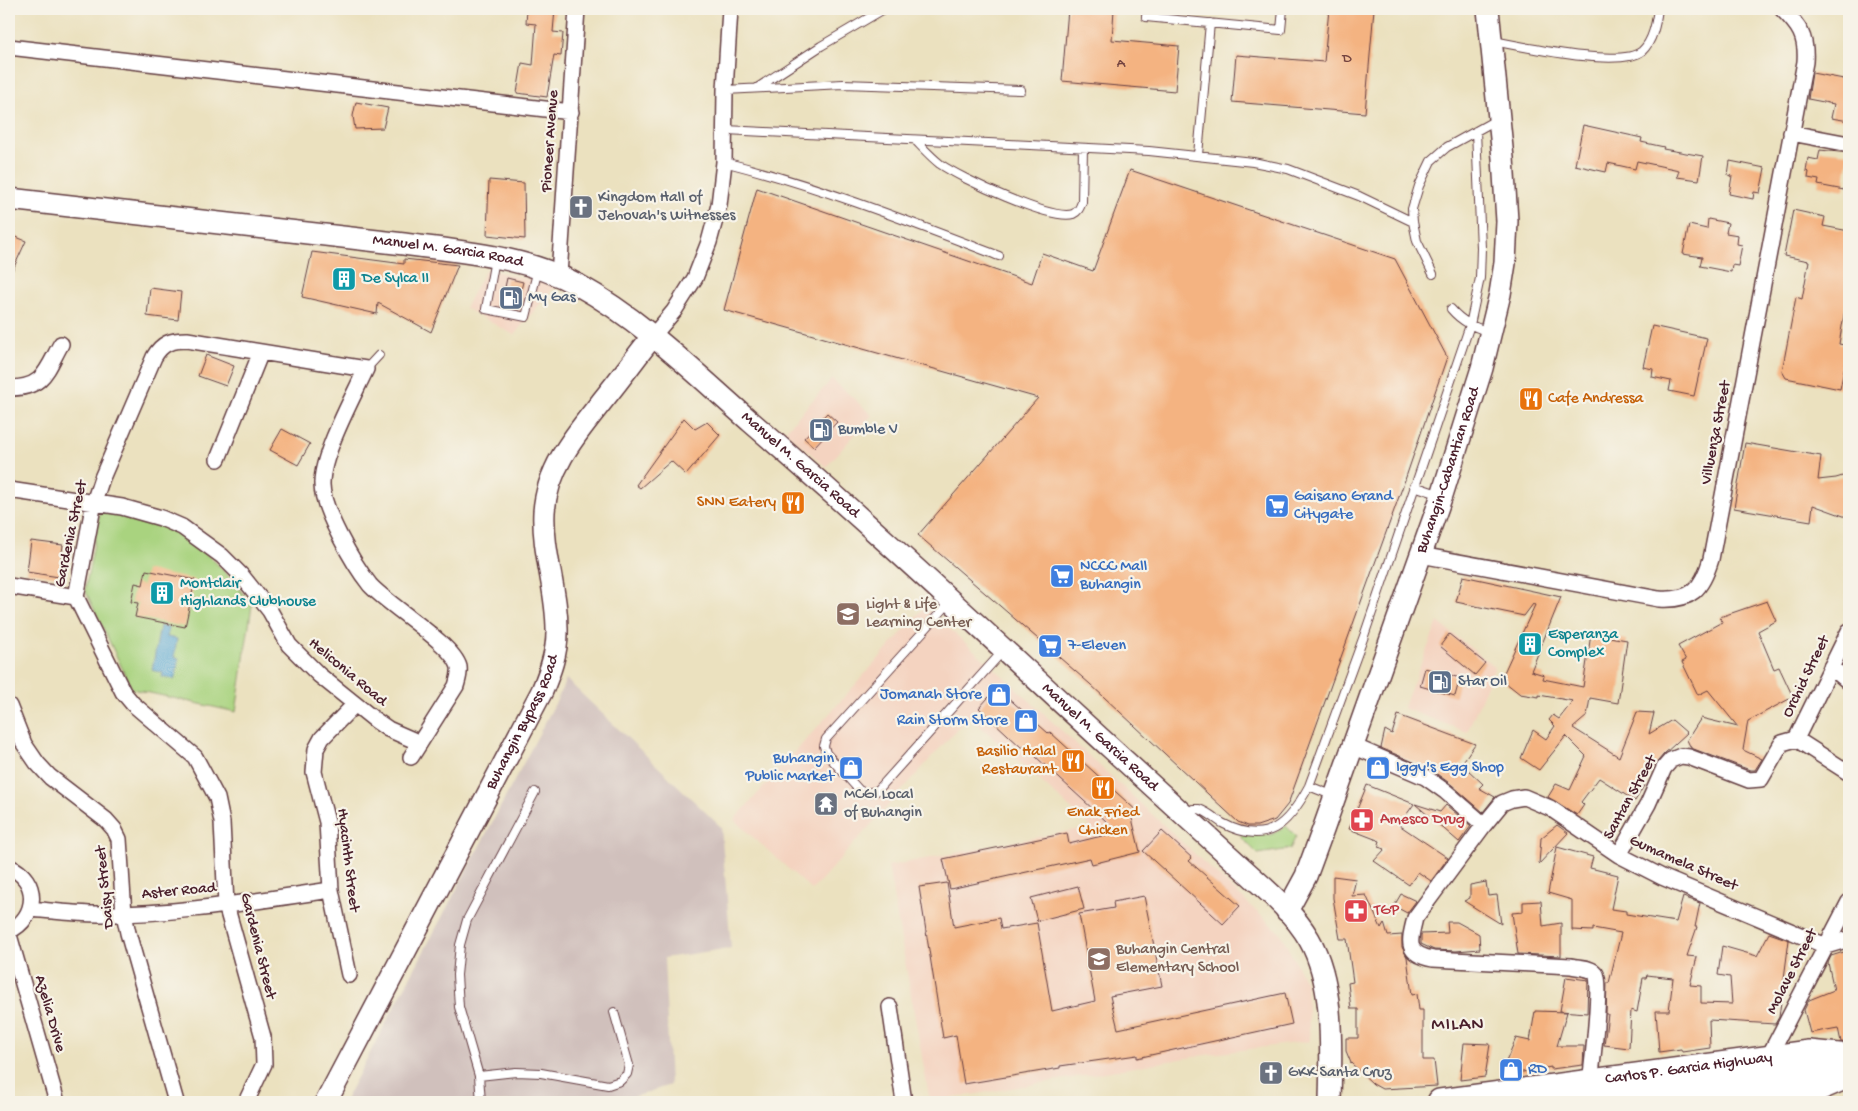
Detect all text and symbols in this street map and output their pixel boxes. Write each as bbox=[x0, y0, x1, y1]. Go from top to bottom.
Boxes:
house number: D bbox=[1341, 51, 1352, 68]
house number: A bbox=[1117, 56, 1126, 73]
street label: Pioneer Avenue bbox=[538, 89, 564, 194]
place label: Kingdom Hall of Jehovah's Witnesses bbox=[598, 189, 736, 226]
church icon: Kingdom Hall of Jehovah's Witnesses bbox=[568, 194, 594, 220]
street label: Manuel M. Garcia Road bbox=[372, 231, 527, 273]
building icon: De Sylca II bbox=[331, 266, 357, 292]
place label: De Sylca II bbox=[361, 270, 429, 289]
fuel station icon: My Gas bbox=[498, 285, 524, 311]
place label: My Gas bbox=[528, 289, 577, 308]
street label: Villuenza Street bbox=[1697, 378, 1737, 487]
street label: Buhangin-Cabantian Road bbox=[1412, 383, 1485, 557]
restaurant icon: Cafe Andressa bbox=[1518, 386, 1544, 412]
place label: Cafe Andressa bbox=[1548, 390, 1645, 409]
street label: Manuel M. Garcia Road bbox=[737, 408, 865, 524]
fuel station icon: Bumble V bbox=[808, 417, 834, 443]
place label: Bumble V bbox=[837, 421, 898, 440]
street label: Gardenia Street bbox=[51, 477, 93, 589]
place label: Gaisano Grand Citygate bbox=[1294, 488, 1394, 525]
restaurant icon: SNN Eatery bbox=[780, 490, 806, 516]
supermarket icon: Gaisano Grand Citygate bbox=[1264, 493, 1290, 519]
place label: SNN Eatery bbox=[697, 494, 776, 513]
place label: NCCC Mall Buhangin bbox=[1079, 558, 1147, 595]
supermarket icon: NCCC Mall Buhangin bbox=[1049, 563, 1075, 589]
place label: Montclair Highlands Clubhouse bbox=[180, 575, 317, 612]
building icon: Montclair Highlands Clubhouse bbox=[149, 580, 175, 606]
place label: Light & Life Learning Center bbox=[866, 596, 973, 633]
school or university icon: Light & Life Learning Center bbox=[835, 601, 861, 627]
place label: Esperanza Complex bbox=[1548, 626, 1619, 663]
building icon: Esperanza Complex bbox=[1517, 631, 1543, 657]
street label: Orchid Street bbox=[1779, 632, 1836, 721]
supermarket icon: 7-Eleven bbox=[1037, 633, 1063, 659]
street label: Heliconia Road bbox=[304, 635, 391, 712]
place label: 7-Eleven bbox=[1067, 637, 1126, 656]
street label: Buhangin Bypass Road bbox=[482, 651, 564, 794]
fuel station icon: Star Oil bbox=[1427, 669, 1453, 695]
place label: Star Oil bbox=[1458, 673, 1507, 692]
street label: Manuel M. Garcia Road bbox=[1037, 679, 1163, 797]
shop icon: Jomanah Store bbox=[986, 682, 1012, 708]
place label: Jomanah Store bbox=[880, 686, 983, 705]
shop icon: Rain Storm Store bbox=[1013, 708, 1039, 734]
place label: Rain Storm Store bbox=[897, 712, 1009, 731]
place label: Basilio Halal Restaurant bbox=[976, 743, 1057, 780]
restaurant icon: Basilio Halal Restaurant bbox=[1060, 748, 1086, 774]
place label: Buhangin Public Market bbox=[744, 750, 835, 787]
street label: Santan Street bbox=[1600, 751, 1663, 843]
shop icon: Buhangin Public Market bbox=[838, 755, 864, 781]
shop icon: Iggy's Egg Shop bbox=[1365, 755, 1391, 781]
place label: Iggy's Egg Shop bbox=[1396, 759, 1504, 778]
restaurant icon: Enak Fried Chicken bbox=[1090, 775, 1116, 801]
place label: MCGI Local of Buhangin bbox=[844, 786, 922, 823]
temple icon: MCGI Local of Buhangin bbox=[813, 791, 839, 817]
place label: Enak Fried Chicken bbox=[1067, 804, 1141, 841]
street label: Hyacinth Street bbox=[331, 807, 363, 914]
pharmacy icon: Amesco Drug bbox=[1349, 807, 1375, 833]
place label: Amesco Drug bbox=[1380, 811, 1465, 830]
street label: Gumamela Street bbox=[1626, 832, 1741, 897]
street label: Daisy Street bbox=[92, 843, 120, 930]
street label: Aster Road bbox=[141, 879, 219, 905]
street label: Gardenia Street bbox=[235, 891, 280, 1002]
pharmacy icon: TGP bbox=[1343, 898, 1369, 924]
place label: TGP bbox=[1373, 902, 1399, 921]
street label: Molave Street bbox=[1763, 925, 1823, 1018]
place label: Buhangin Central Elementary School bbox=[1115, 941, 1239, 978]
school or university icon: Buhangin Central Elementary School bbox=[1086, 946, 1112, 972]
street label: Azelia Drive bbox=[29, 973, 69, 1055]
district label: MILAN bbox=[1431, 1014, 1485, 1037]
street label: Carlos P. Garcia Highway bbox=[1604, 1048, 1774, 1089]
shop icon: RD bbox=[1498, 1057, 1524, 1083]
church icon: GKK Santa Cruz bbox=[1258, 1060, 1284, 1086]
place label: RD bbox=[1528, 1061, 1547, 1080]
place label: GKK Santa Cruz bbox=[1288, 1064, 1392, 1083]

